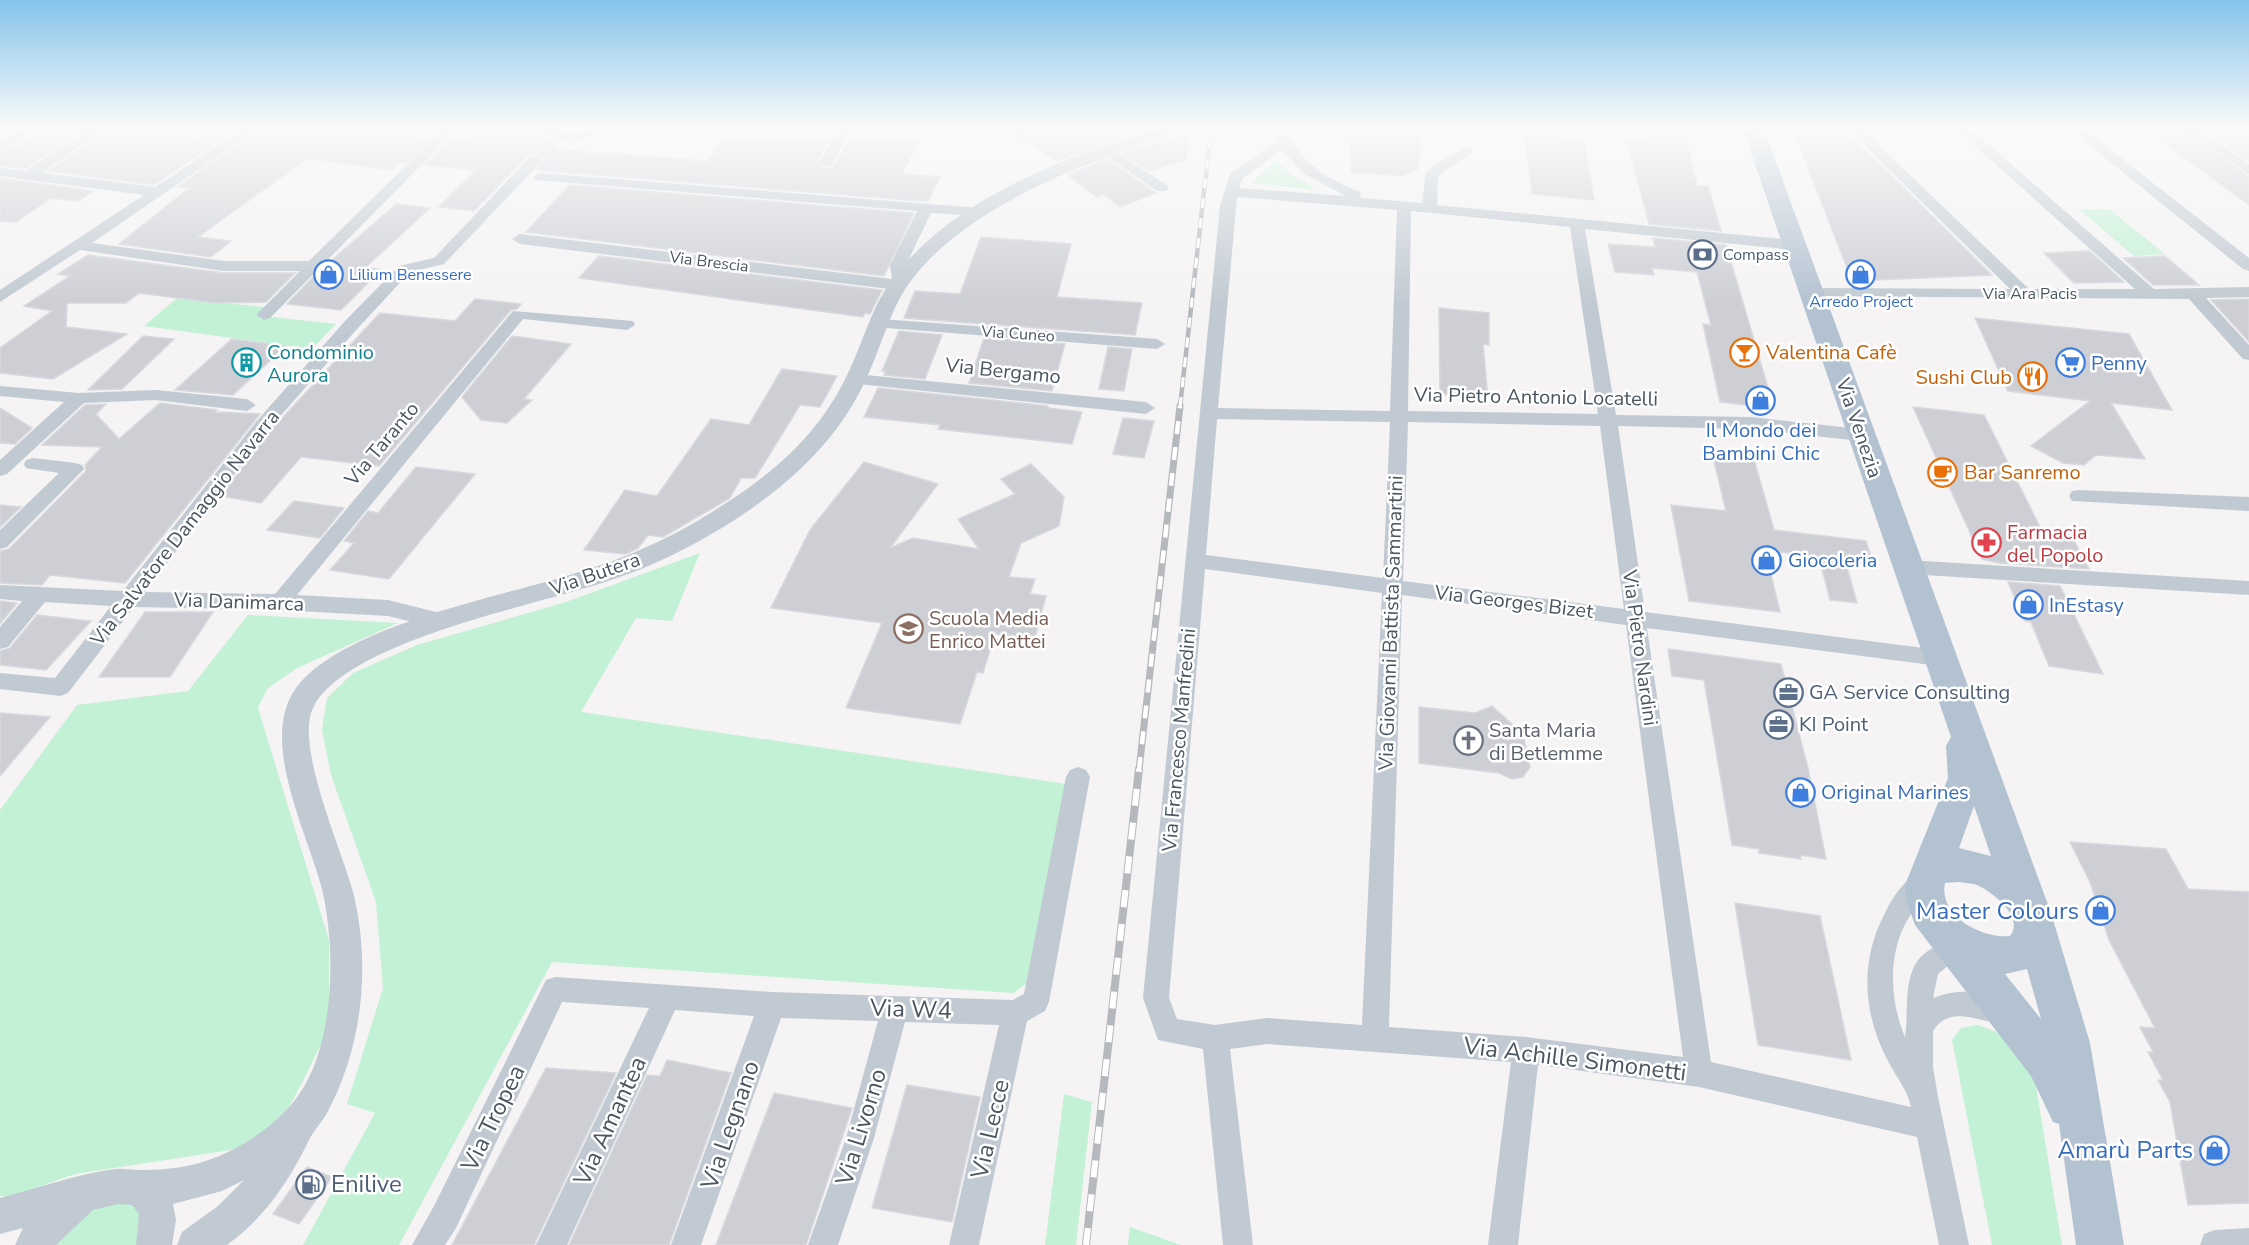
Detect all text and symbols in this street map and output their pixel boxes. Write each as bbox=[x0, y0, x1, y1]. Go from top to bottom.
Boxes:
bank icon: Compass bbox=[1686, 239, 1718, 271]
place label: Compass bbox=[1723, 244, 1789, 266]
street label: Via Brescia bbox=[667, 246, 750, 278]
shop icon: Arredo Project bbox=[1845, 258, 1877, 290]
shop icon: Lilium Benessere bbox=[312, 259, 344, 291]
place label: Lilium Benessere bbox=[349, 264, 472, 286]
street label: Via Ara Pacis bbox=[1982, 283, 2077, 305]
place label: Arredo Project bbox=[1809, 291, 1913, 313]
street label: Via Cuneo bbox=[980, 320, 1055, 348]
bar icon: Valentina Cafè bbox=[1729, 336, 1761, 368]
place label: Condominio Aurora bbox=[267, 339, 374, 389]
place label: Valentina Cafè bbox=[1765, 339, 1897, 366]
building icon: Condominio Aurora bbox=[230, 347, 262, 379]
supermarket icon: Penny bbox=[2054, 347, 2086, 379]
place label: Penny bbox=[2091, 350, 2147, 377]
street label: Via Bergamo bbox=[943, 351, 1062, 390]
restaurant icon: Sushi Club bbox=[2017, 361, 2049, 393]
place label: Sushi Club bbox=[1915, 364, 2012, 391]
street label: Via Venezia bbox=[1829, 374, 1889, 482]
street label: Via Pietro Antonio Locatelli bbox=[1413, 381, 1658, 413]
shop icon: Il Mondo dei Bambini Chic bbox=[1745, 384, 1777, 416]
street label: Via Taranto bbox=[338, 396, 425, 493]
street label: Via Salvatore Damaggio Navarra bbox=[84, 404, 286, 652]
place label: Il Mondo dei Bambini Chic bbox=[1702, 417, 1820, 467]
cafe icon: Bar Sanremo bbox=[1927, 456, 1959, 488]
place label: Bar Sanremo bbox=[1964, 459, 2081, 486]
street label: Via Giovanni Battista Sammartini bbox=[1372, 475, 1410, 772]
place label: Farmacia del Popolo bbox=[2007, 519, 2103, 569]
pharmacy icon: Farmacia del Popolo bbox=[1970, 527, 2002, 559]
shop icon: Giocoleria bbox=[1751, 544, 1783, 576]
street label: Via Butera bbox=[545, 546, 644, 602]
place label: Giocoleria bbox=[1788, 547, 1877, 574]
street label: Via Pietro Nardini bbox=[1616, 567, 1664, 728]
street label: Via Georges Bizet bbox=[1432, 579, 1596, 625]
street label: Via Danimarca bbox=[172, 586, 305, 618]
shop icon: InEstasy bbox=[2012, 589, 2044, 621]
place label: InEstasy bbox=[2049, 592, 2125, 619]
place label: Scuola Media Enrico Mattei bbox=[929, 605, 1049, 655]
school or university icon: Scuola Media Enrico Mattei bbox=[892, 613, 924, 645]
street label: Via Francesco Manfredini bbox=[1156, 627, 1202, 854]
office icon: GA Service Consulting bbox=[1772, 676, 1804, 708]
place label: GA Service Consulting bbox=[1809, 679, 2010, 706]
office icon: KI Point bbox=[1762, 708, 1794, 740]
place label: KI Point bbox=[1799, 711, 1869, 738]
place label: Santa Maria di Betlemme bbox=[1489, 717, 1603, 767]
church icon: Santa Maria di Betlemme bbox=[1452, 725, 1484, 757]
shop icon: Original Marines bbox=[1784, 776, 1816, 808]
place label: Original Marines bbox=[1821, 779, 1969, 806]
place label: Master Colours bbox=[1916, 895, 2079, 927]
shop icon: Master Colours bbox=[2084, 895, 2116, 927]
street label: Via W4 bbox=[869, 992, 952, 1026]
street label: Via Achille Simonetti bbox=[1461, 1029, 1688, 1089]
street label: Via Amantea bbox=[566, 1051, 654, 1192]
street label: Via Legnano bbox=[693, 1056, 767, 1195]
street label: Via Tropea bbox=[453, 1059, 533, 1178]
street label: Via Livorno bbox=[828, 1065, 894, 1190]
street label: Via Lecce bbox=[963, 1076, 1017, 1183]
place label: Amarù Parts bbox=[2058, 1134, 2193, 1166]
shop icon: Amarù Parts bbox=[2198, 1134, 2230, 1166]
fuel station icon: Enilive bbox=[294, 1168, 326, 1200]
place label: Enilive bbox=[331, 1168, 402, 1200]

